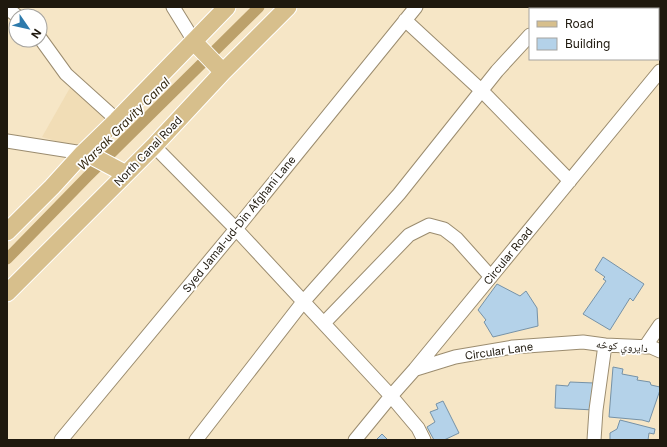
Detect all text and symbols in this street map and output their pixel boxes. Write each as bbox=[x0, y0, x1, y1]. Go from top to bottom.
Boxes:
north arrow bbox=[8, 8, 48, 48]
legend bbox=[529, 8, 659, 60]
text: Road bbox=[565, 16, 594, 31]
text: N bbox=[28, 26, 44, 41]
text: Building bbox=[565, 36, 610, 51]
water label: Warsak Gravity Canal bbox=[74, 74, 173, 173]
street label: North Canal Road bbox=[111, 113, 185, 189]
street label: Syed Jamal-ud-Din Afghani Lane bbox=[179, 153, 299, 295]
street label: Circular Road bbox=[481, 224, 535, 288]
street label: دایروي کوڅه bbox=[595, 337, 649, 357]
street label: Circular Lane bbox=[464, 339, 534, 363]

